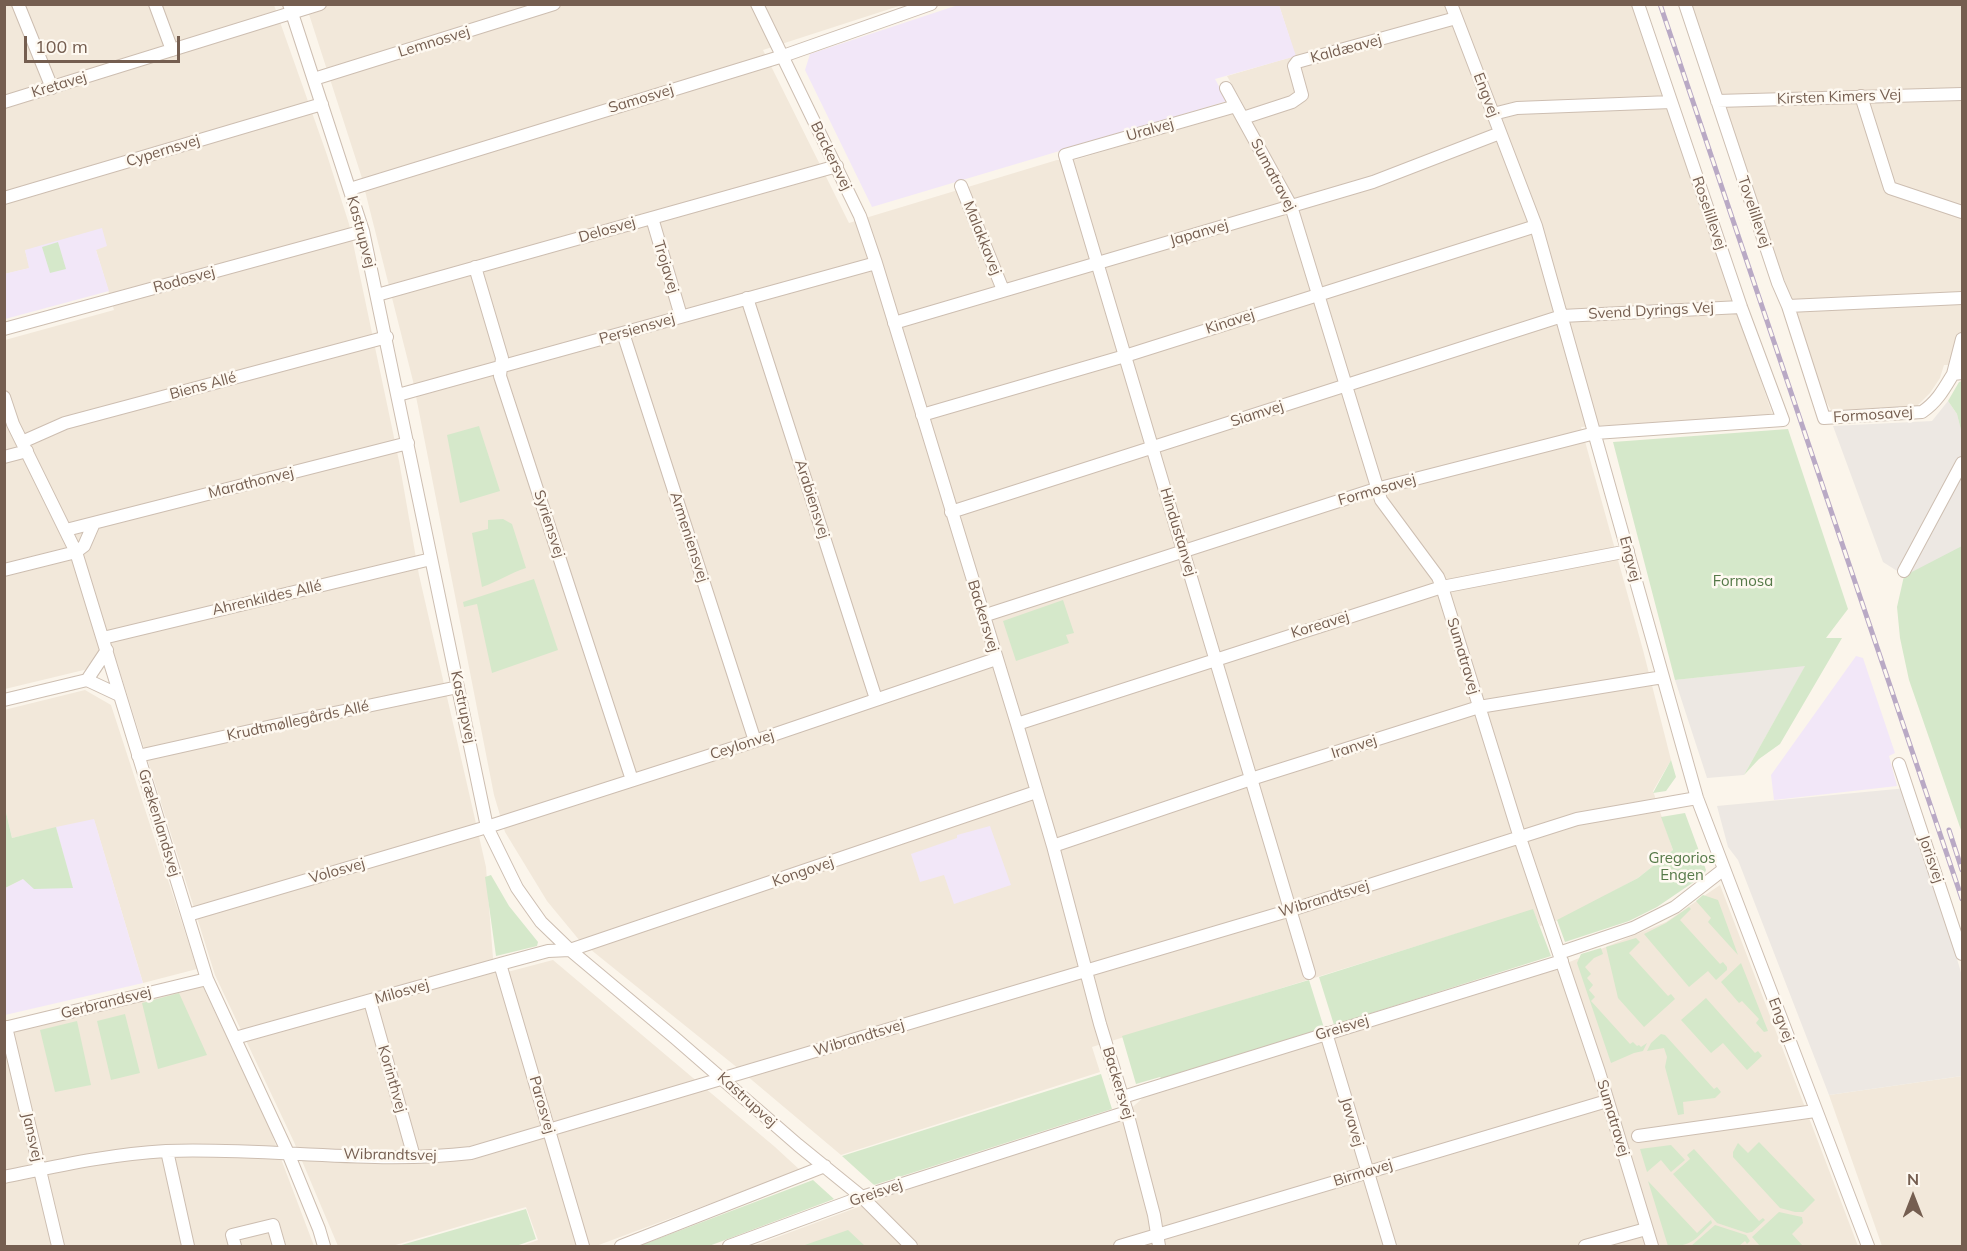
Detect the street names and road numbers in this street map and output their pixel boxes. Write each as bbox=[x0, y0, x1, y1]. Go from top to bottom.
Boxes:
street label: Lemnosvej bbox=[396, 23, 472, 61]
street label: Kaldæavej bbox=[1309, 31, 1383, 67]
street label: Kretavej bbox=[29, 68, 89, 102]
street label: Engvej bbox=[1469, 70, 1503, 120]
street label: Samosvej bbox=[606, 81, 676, 117]
street label: Kirsten Kimers Vej bbox=[1777, 86, 1901, 108]
street label: Uralvej bbox=[1124, 115, 1176, 145]
street label: Backersvej bbox=[807, 119, 855, 193]
street label: Cypernsvej bbox=[124, 131, 202, 171]
street label: Sumatravej bbox=[1246, 136, 1300, 214]
street label: Roselillevej bbox=[1688, 174, 1730, 252]
street label: Tovelillevej bbox=[1733, 174, 1775, 250]
street label: Kastrupvej bbox=[343, 194, 379, 270]
street label: Malakkavej bbox=[959, 198, 1005, 278]
street label: Delosvej bbox=[576, 213, 638, 247]
street label: Japanvej bbox=[1168, 216, 1230, 250]
street label: Trojavej bbox=[650, 239, 682, 295]
street label: Rodosvej bbox=[151, 263, 217, 297]
street label: Svend Dyrings Vej bbox=[1588, 299, 1714, 323]
street label: Kinavej bbox=[1203, 306, 1257, 338]
street label: Persiensvej bbox=[597, 310, 677, 348]
street label: Biens Allé bbox=[168, 368, 238, 404]
street label: Siamvej bbox=[1228, 397, 1286, 431]
street label: Formosavej bbox=[1833, 403, 1913, 427]
street label: Arabiensvej bbox=[791, 457, 833, 541]
street label: Marathonvej bbox=[207, 464, 295, 502]
street label: Formosavej bbox=[1336, 470, 1418, 510]
street label: Hindustanvej bbox=[1156, 486, 1200, 578]
street label: Syriensvej bbox=[530, 488, 568, 560]
street label: Armeniensvej bbox=[666, 490, 712, 584]
street label: Engvej bbox=[1615, 534, 1645, 584]
street label: Ahrenkildes Allé bbox=[210, 577, 324, 619]
street label: Backersvej bbox=[963, 578, 1003, 654]
street label: Koreavej bbox=[1289, 608, 1351, 642]
street label: Sumatravej bbox=[1443, 615, 1483, 697]
street label: Kastrupvej bbox=[447, 669, 479, 745]
street label: Krudtmøllegårds Allé bbox=[225, 697, 371, 745]
street label: Ceylonvej bbox=[708, 726, 776, 764]
street label: Iranvej bbox=[1329, 731, 1379, 763]
street label: Grækenlandsvej bbox=[134, 767, 184, 879]
street label: Jorisvej bbox=[1914, 833, 1948, 885]
street label: Kongovej bbox=[770, 853, 836, 891]
street label: Volosvej bbox=[307, 854, 367, 888]
street label: Wibrandtsvej bbox=[1277, 877, 1371, 921]
street label: Milosvej bbox=[373, 976, 431, 1008]
street label: Gerbrandsvej bbox=[59, 983, 153, 1023]
street label: Engvej bbox=[1764, 995, 1798, 1045]
street label: Greisvej bbox=[1313, 1011, 1371, 1045]
street label: Wibrandtsvej bbox=[812, 1016, 906, 1060]
street label: Korinthvej bbox=[374, 1043, 410, 1115]
street label: Backersvej bbox=[1098, 1045, 1138, 1121]
street label: Kastrupvej bbox=[714, 1069, 780, 1131]
street label: Parosvej bbox=[525, 1074, 559, 1136]
street label: Sumatravej bbox=[1593, 1077, 1633, 1159]
street label: Javavej bbox=[1336, 1095, 1368, 1149]
street label: Jansvej bbox=[18, 1111, 46, 1163]
street label: Wibrandtsvej bbox=[343, 1145, 437, 1165]
street label: Birmavej bbox=[1331, 1155, 1395, 1191]
street label: Greisvej bbox=[847, 1176, 905, 1210]

